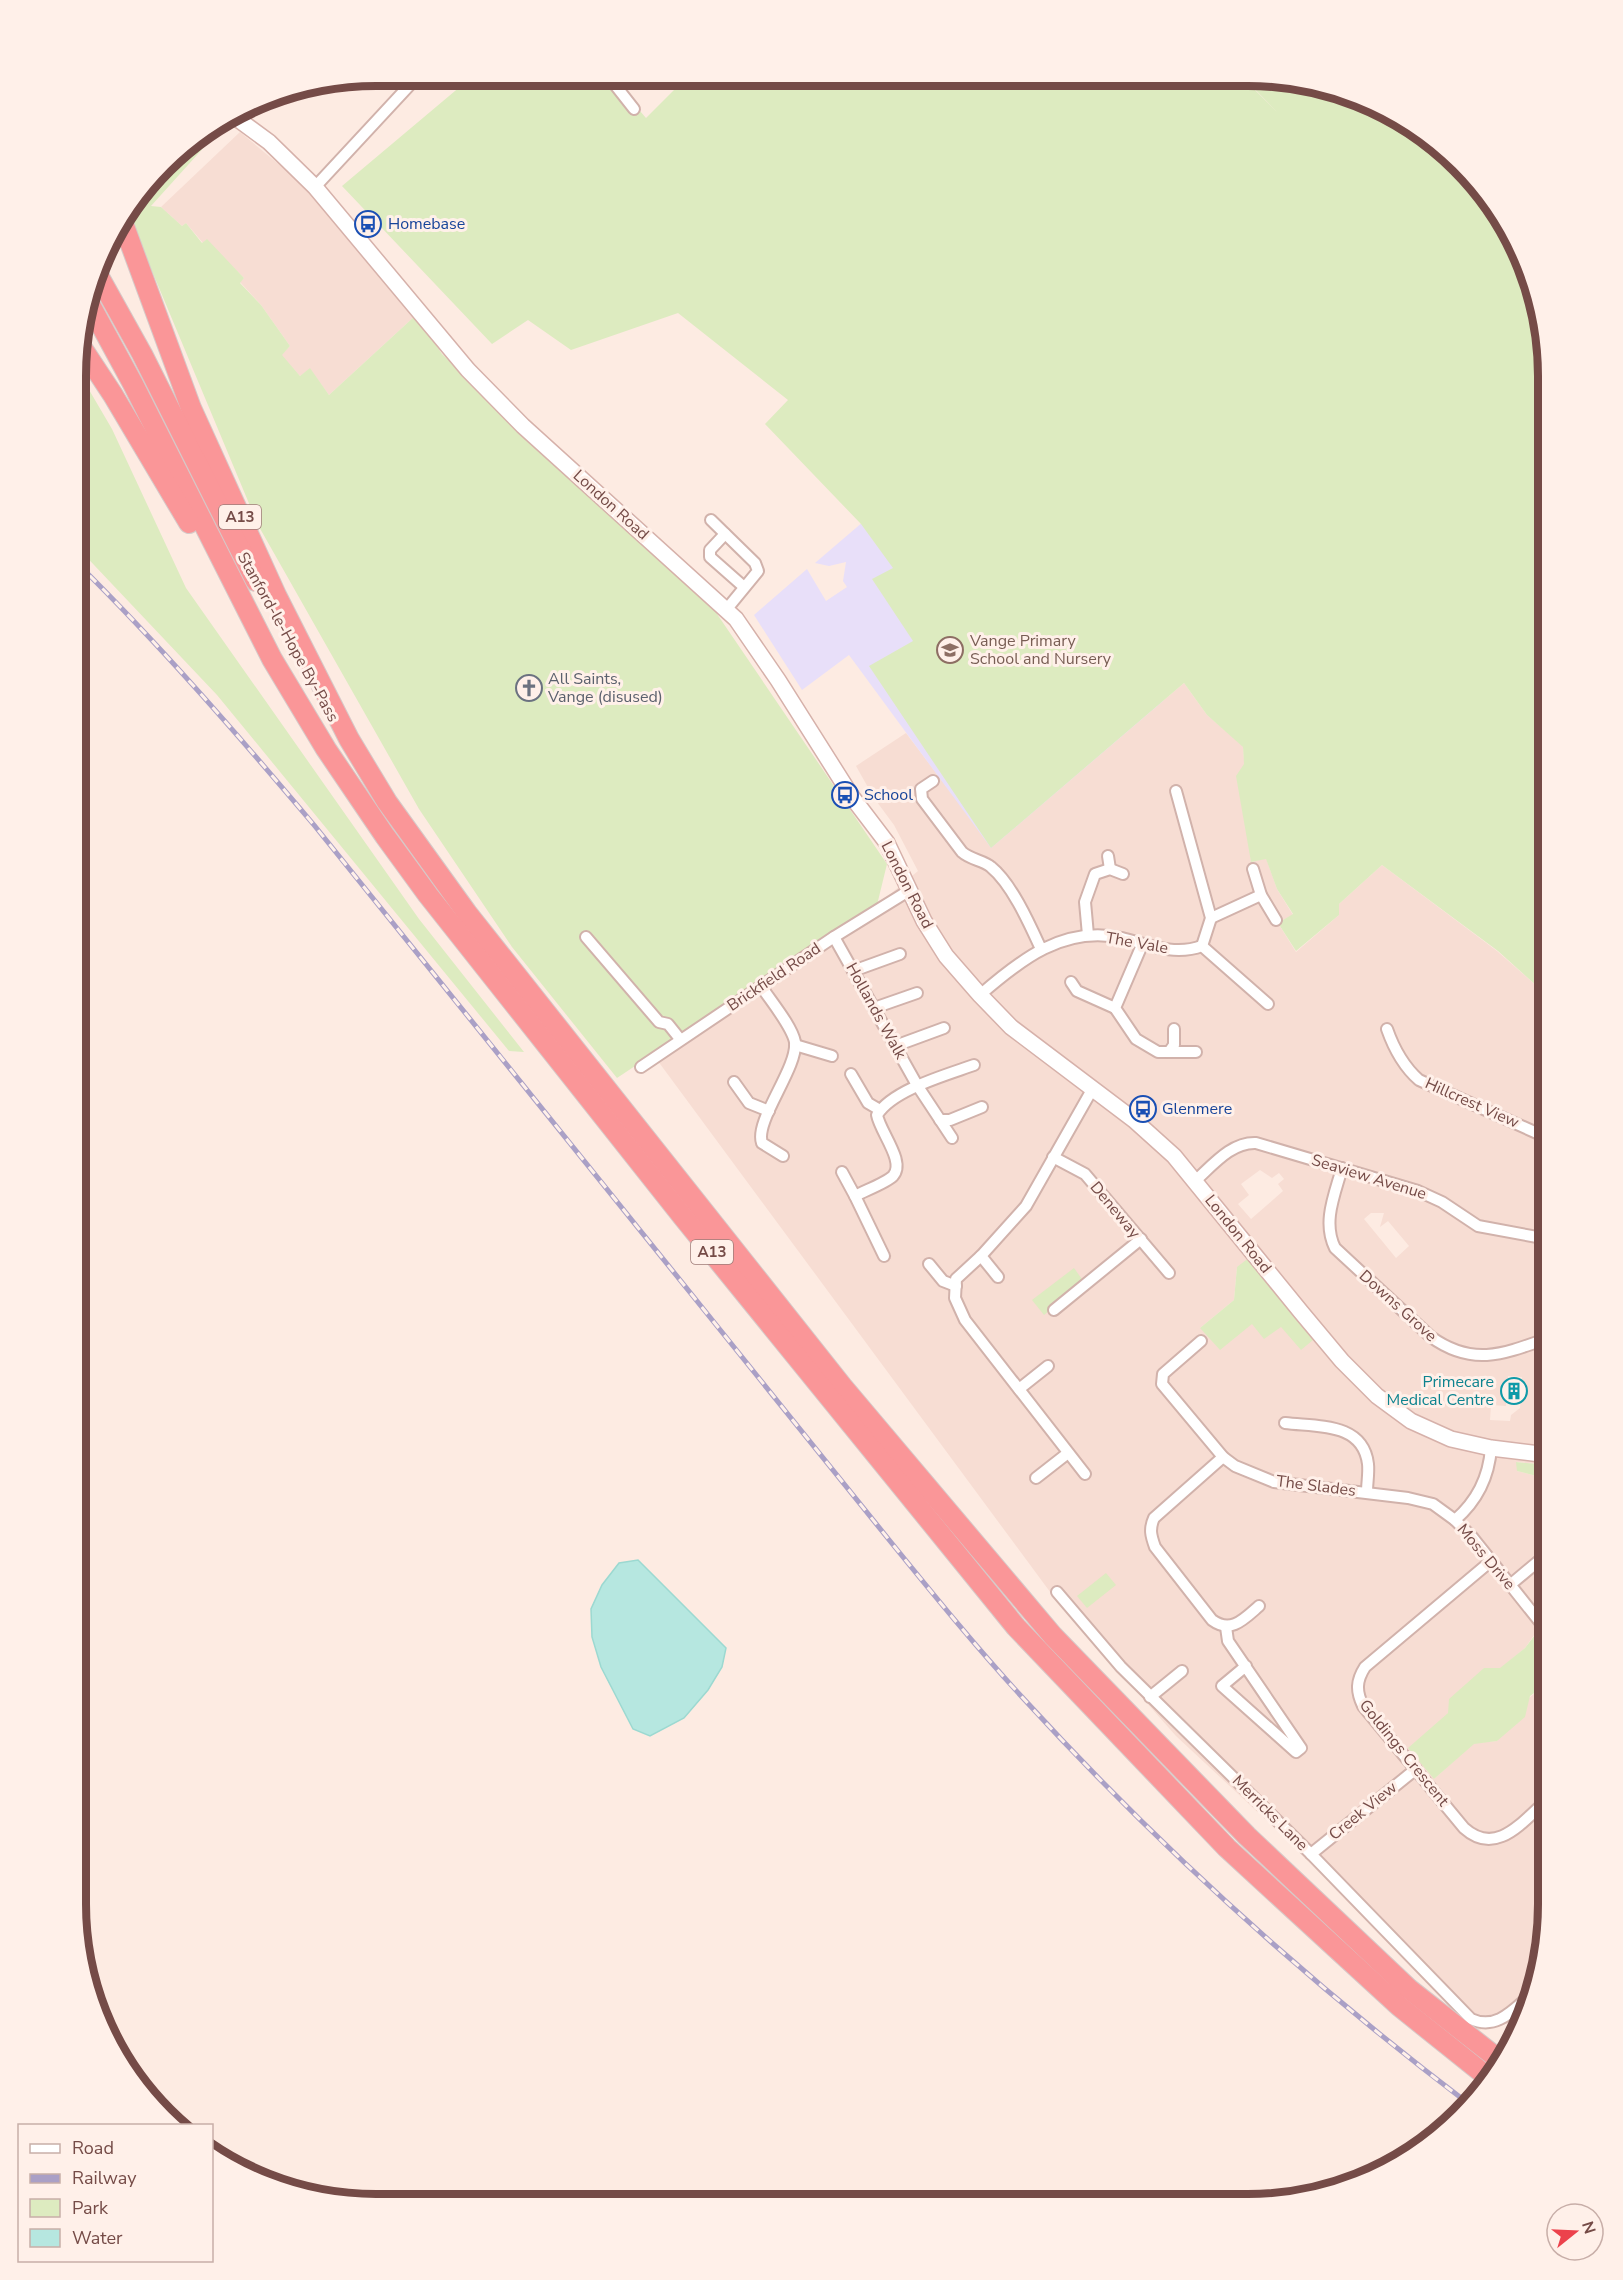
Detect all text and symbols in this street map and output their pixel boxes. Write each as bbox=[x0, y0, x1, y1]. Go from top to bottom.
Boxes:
bus stop icon: Homebase bbox=[353, 209, 383, 239]
place label: Homebase bbox=[388, 213, 465, 235]
street label: London Road bbox=[568, 465, 654, 545]
road number: A13 bbox=[219, 505, 261, 529]
street label: Stanford-le-Hope By-Pass bbox=[232, 548, 344, 726]
place label: Vange Primary School and Nursery bbox=[969, 630, 1112, 670]
school or university icon: Vange Primary School and Nursery bbox=[935, 635, 965, 665]
place label: All Saints, Vange (disused) bbox=[547, 668, 663, 708]
church icon: All Saints, Vange (disused) bbox=[514, 673, 544, 703]
bus stop icon: School bbox=[830, 780, 860, 810]
place label: School bbox=[864, 784, 913, 806]
street label: London Road bbox=[876, 838, 938, 932]
street label: The Vale bbox=[1104, 927, 1170, 959]
street label: Brickfield Road bbox=[723, 938, 825, 1016]
street label: Hollands Walk bbox=[840, 959, 912, 1064]
street label: Hillcrest View bbox=[1421, 1072, 1523, 1134]
bus stop icon: Glenmere bbox=[1128, 1094, 1158, 1124]
place label: Glenmere bbox=[1162, 1098, 1232, 1120]
street label: Seaview Avenue bbox=[1309, 1149, 1429, 1205]
street label: Deneway bbox=[1085, 1177, 1146, 1244]
street label: London Road bbox=[1199, 1190, 1277, 1278]
road number: A13 bbox=[691, 1240, 733, 1264]
street label: Downs Grove bbox=[1354, 1265, 1442, 1347]
place label: Primecare Medical Centre bbox=[1387, 1371, 1494, 1411]
building icon: Primecare Medical Centre bbox=[1499, 1376, 1529, 1406]
street label: The Slades bbox=[1275, 1470, 1357, 1502]
street label: Moss Drive bbox=[1452, 1519, 1520, 1595]
street label: Goldings Crescent bbox=[1354, 1695, 1454, 1811]
street label: Merricks Lane bbox=[1227, 1770, 1313, 1856]
street label: Creek View bbox=[1324, 1776, 1402, 1845]
legend bbox=[18, 2124, 213, 2262]
text: Road bbox=[72, 2136, 114, 2160]
text: Railway bbox=[72, 2166, 137, 2190]
text: Park bbox=[72, 2196, 109, 2220]
north arrow bbox=[1545, 2202, 1605, 2262]
text: N bbox=[1576, 2219, 1601, 2237]
text: Water bbox=[72, 2226, 123, 2250]

